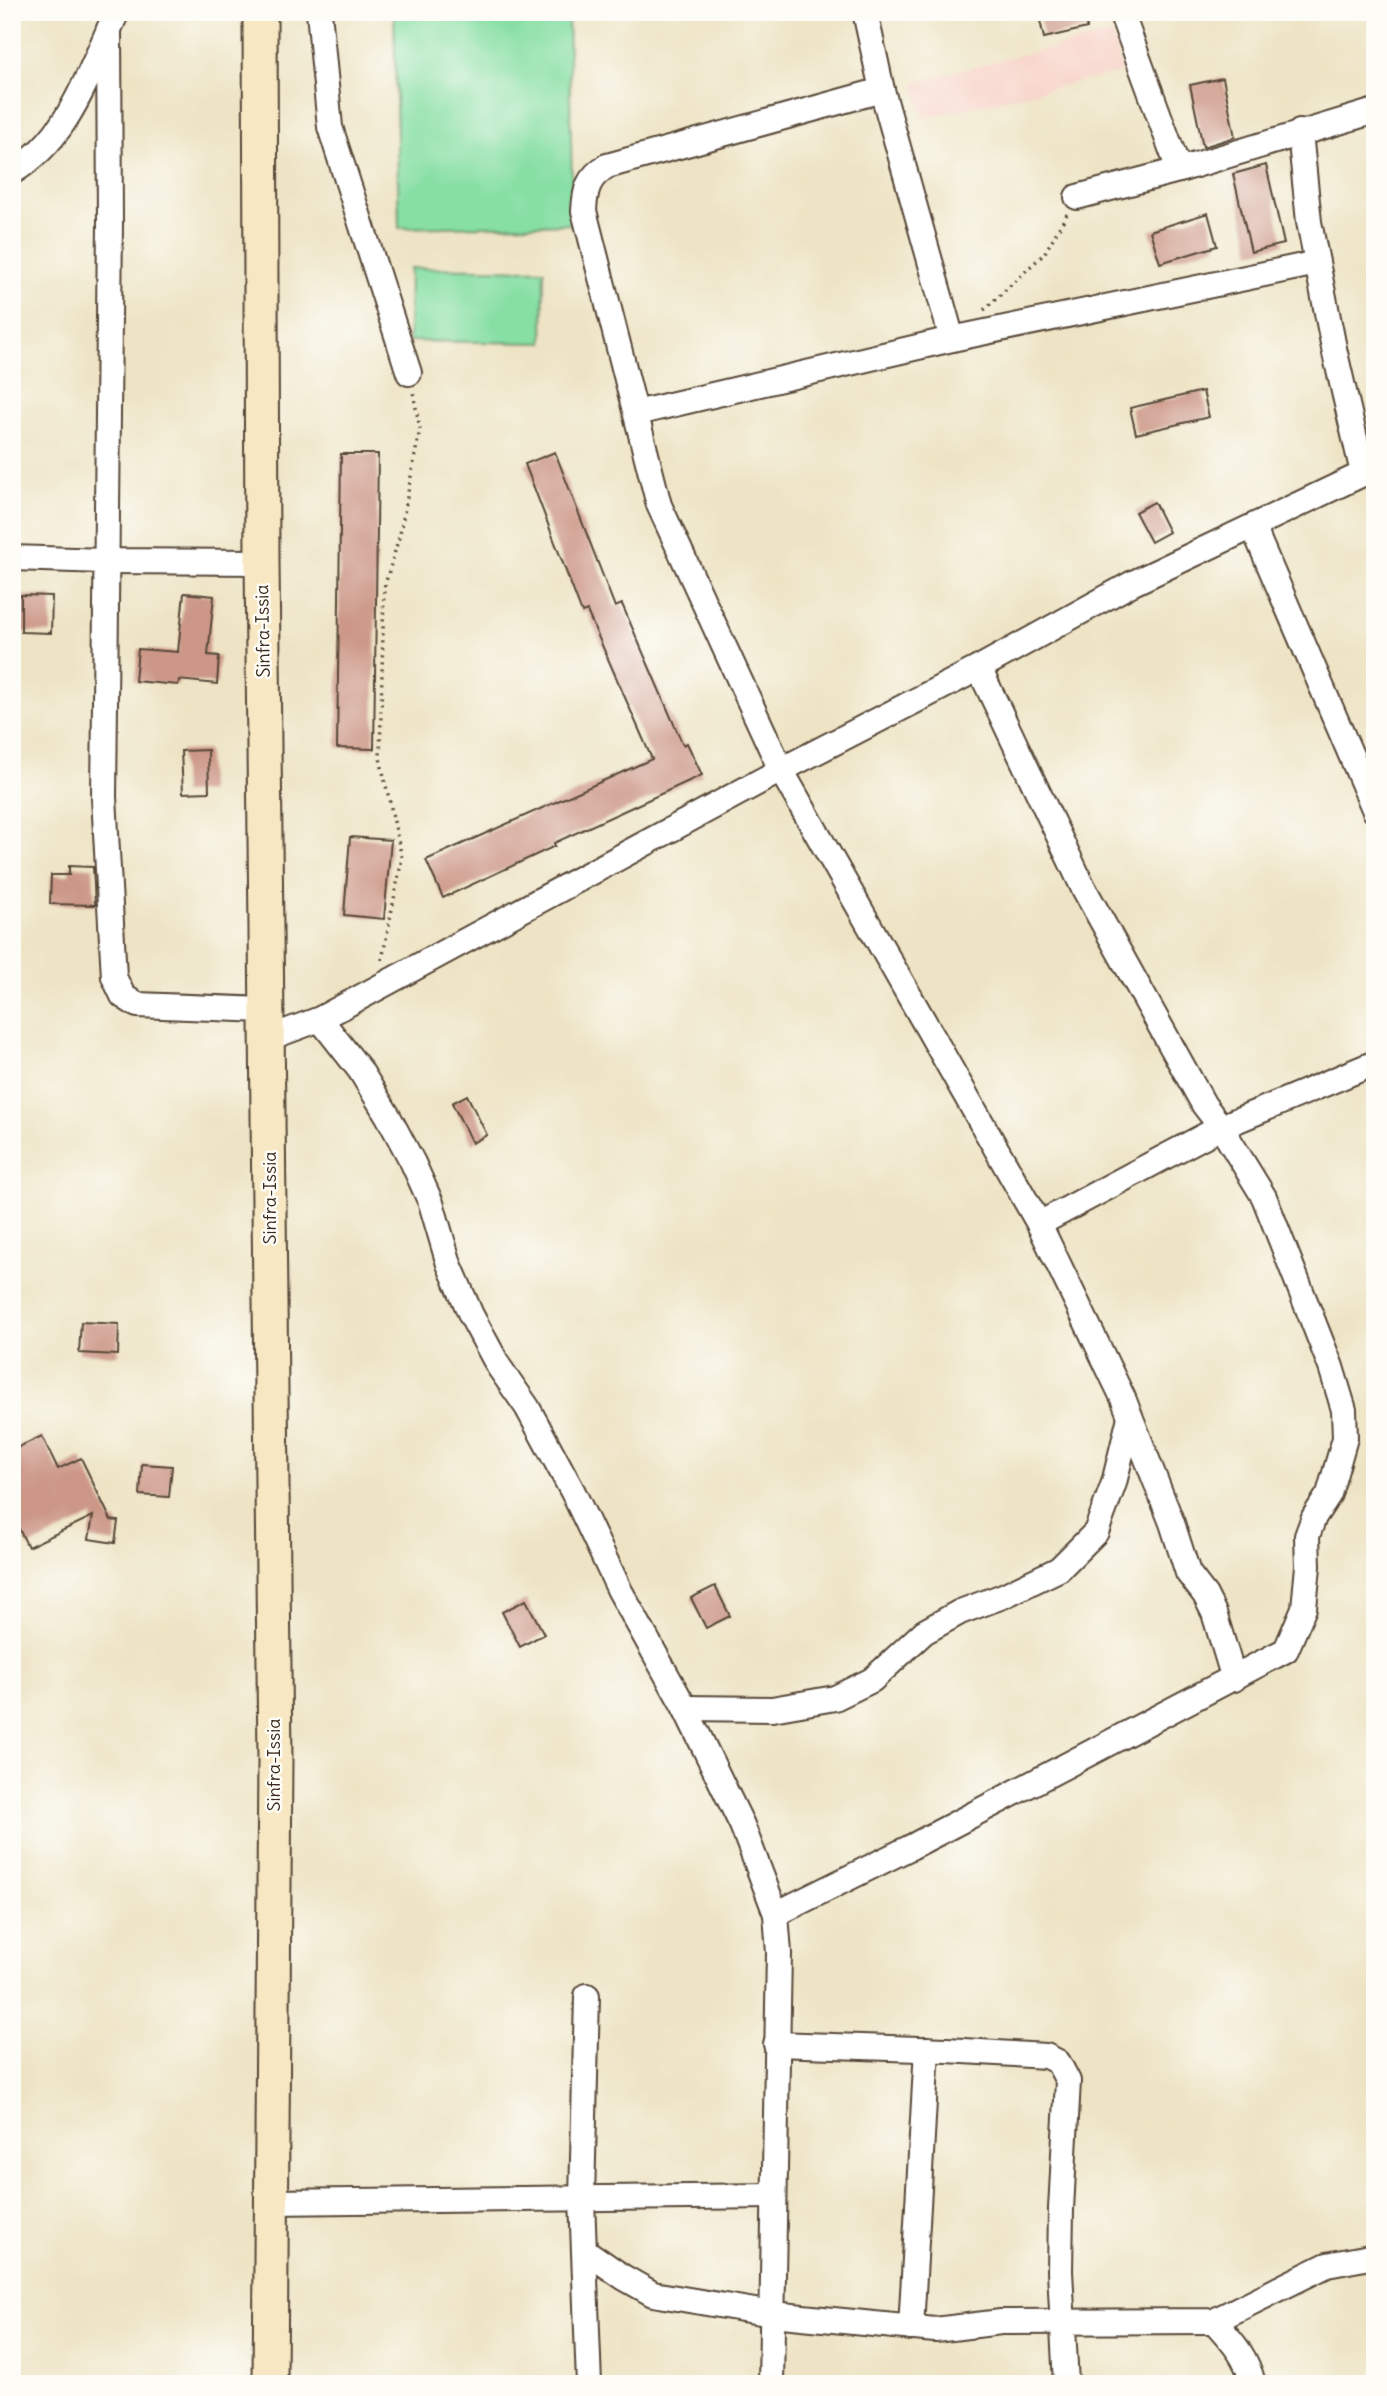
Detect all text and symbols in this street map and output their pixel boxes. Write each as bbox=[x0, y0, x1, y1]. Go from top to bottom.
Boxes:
street label: Sinfra-Issia bbox=[250, 584, 275, 678]
street label: Sinfra-Issia bbox=[258, 1151, 281, 1245]
street label: Sinfra-Issia bbox=[262, 1718, 285, 1812]

